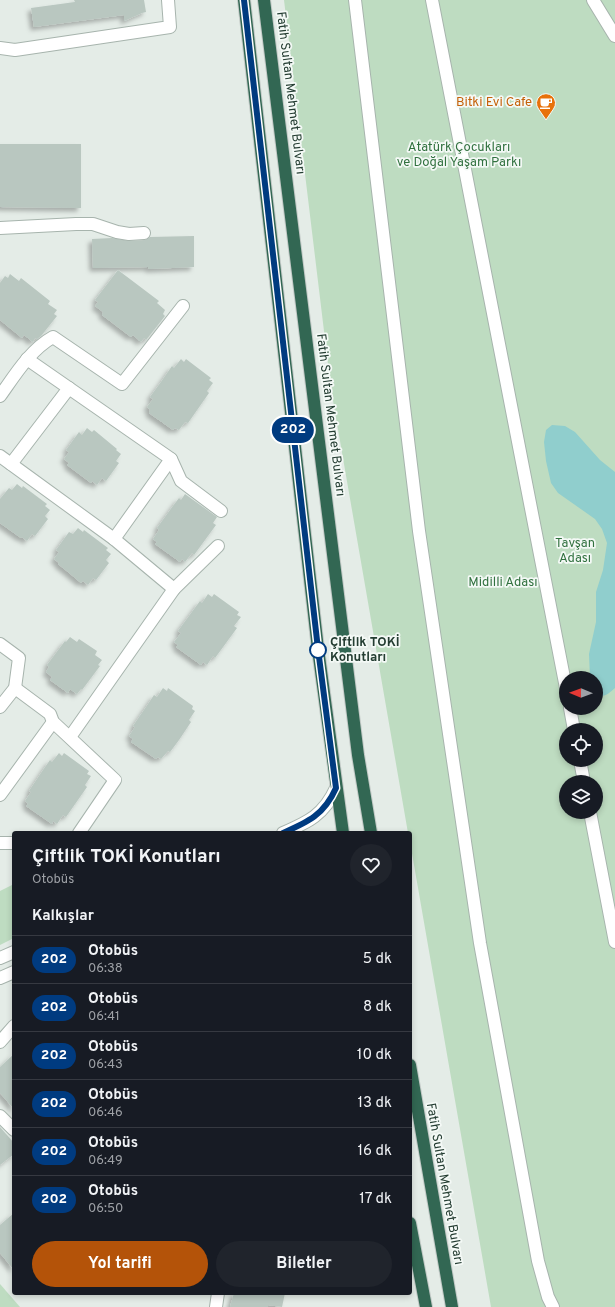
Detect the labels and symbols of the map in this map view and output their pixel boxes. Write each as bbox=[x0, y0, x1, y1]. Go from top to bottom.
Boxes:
street label: Fatih Sultan Mehmet Bulvarı bbox=[272, 11, 308, 175]
cafe icon: Bitki Evi Cafe bbox=[535, 92, 557, 120]
place label: Bitki Evi Cafe bbox=[456, 95, 532, 111]
park label: Atatürk Çocukları ve Doğal Yaşam Parkı bbox=[397, 140, 521, 171]
street label: Fatih Sultan Mehmet Bulvarı bbox=[312, 333, 348, 497]
line badge: 202 bbox=[270, 417, 316, 443]
park label: Tavşan Adası bbox=[555, 536, 595, 567]
park label: Midilli Adası bbox=[468, 575, 538, 591]
place label: Çiftlik TOKİ Konutları bbox=[330, 634, 400, 666]
marker: Çiftlik TOKİ Konutları bbox=[309, 641, 327, 659]
north arrow bbox=[559, 671, 603, 715]
street label: Fatih Sultan Mehmet Bulvarı bbox=[422, 1102, 466, 1266]

